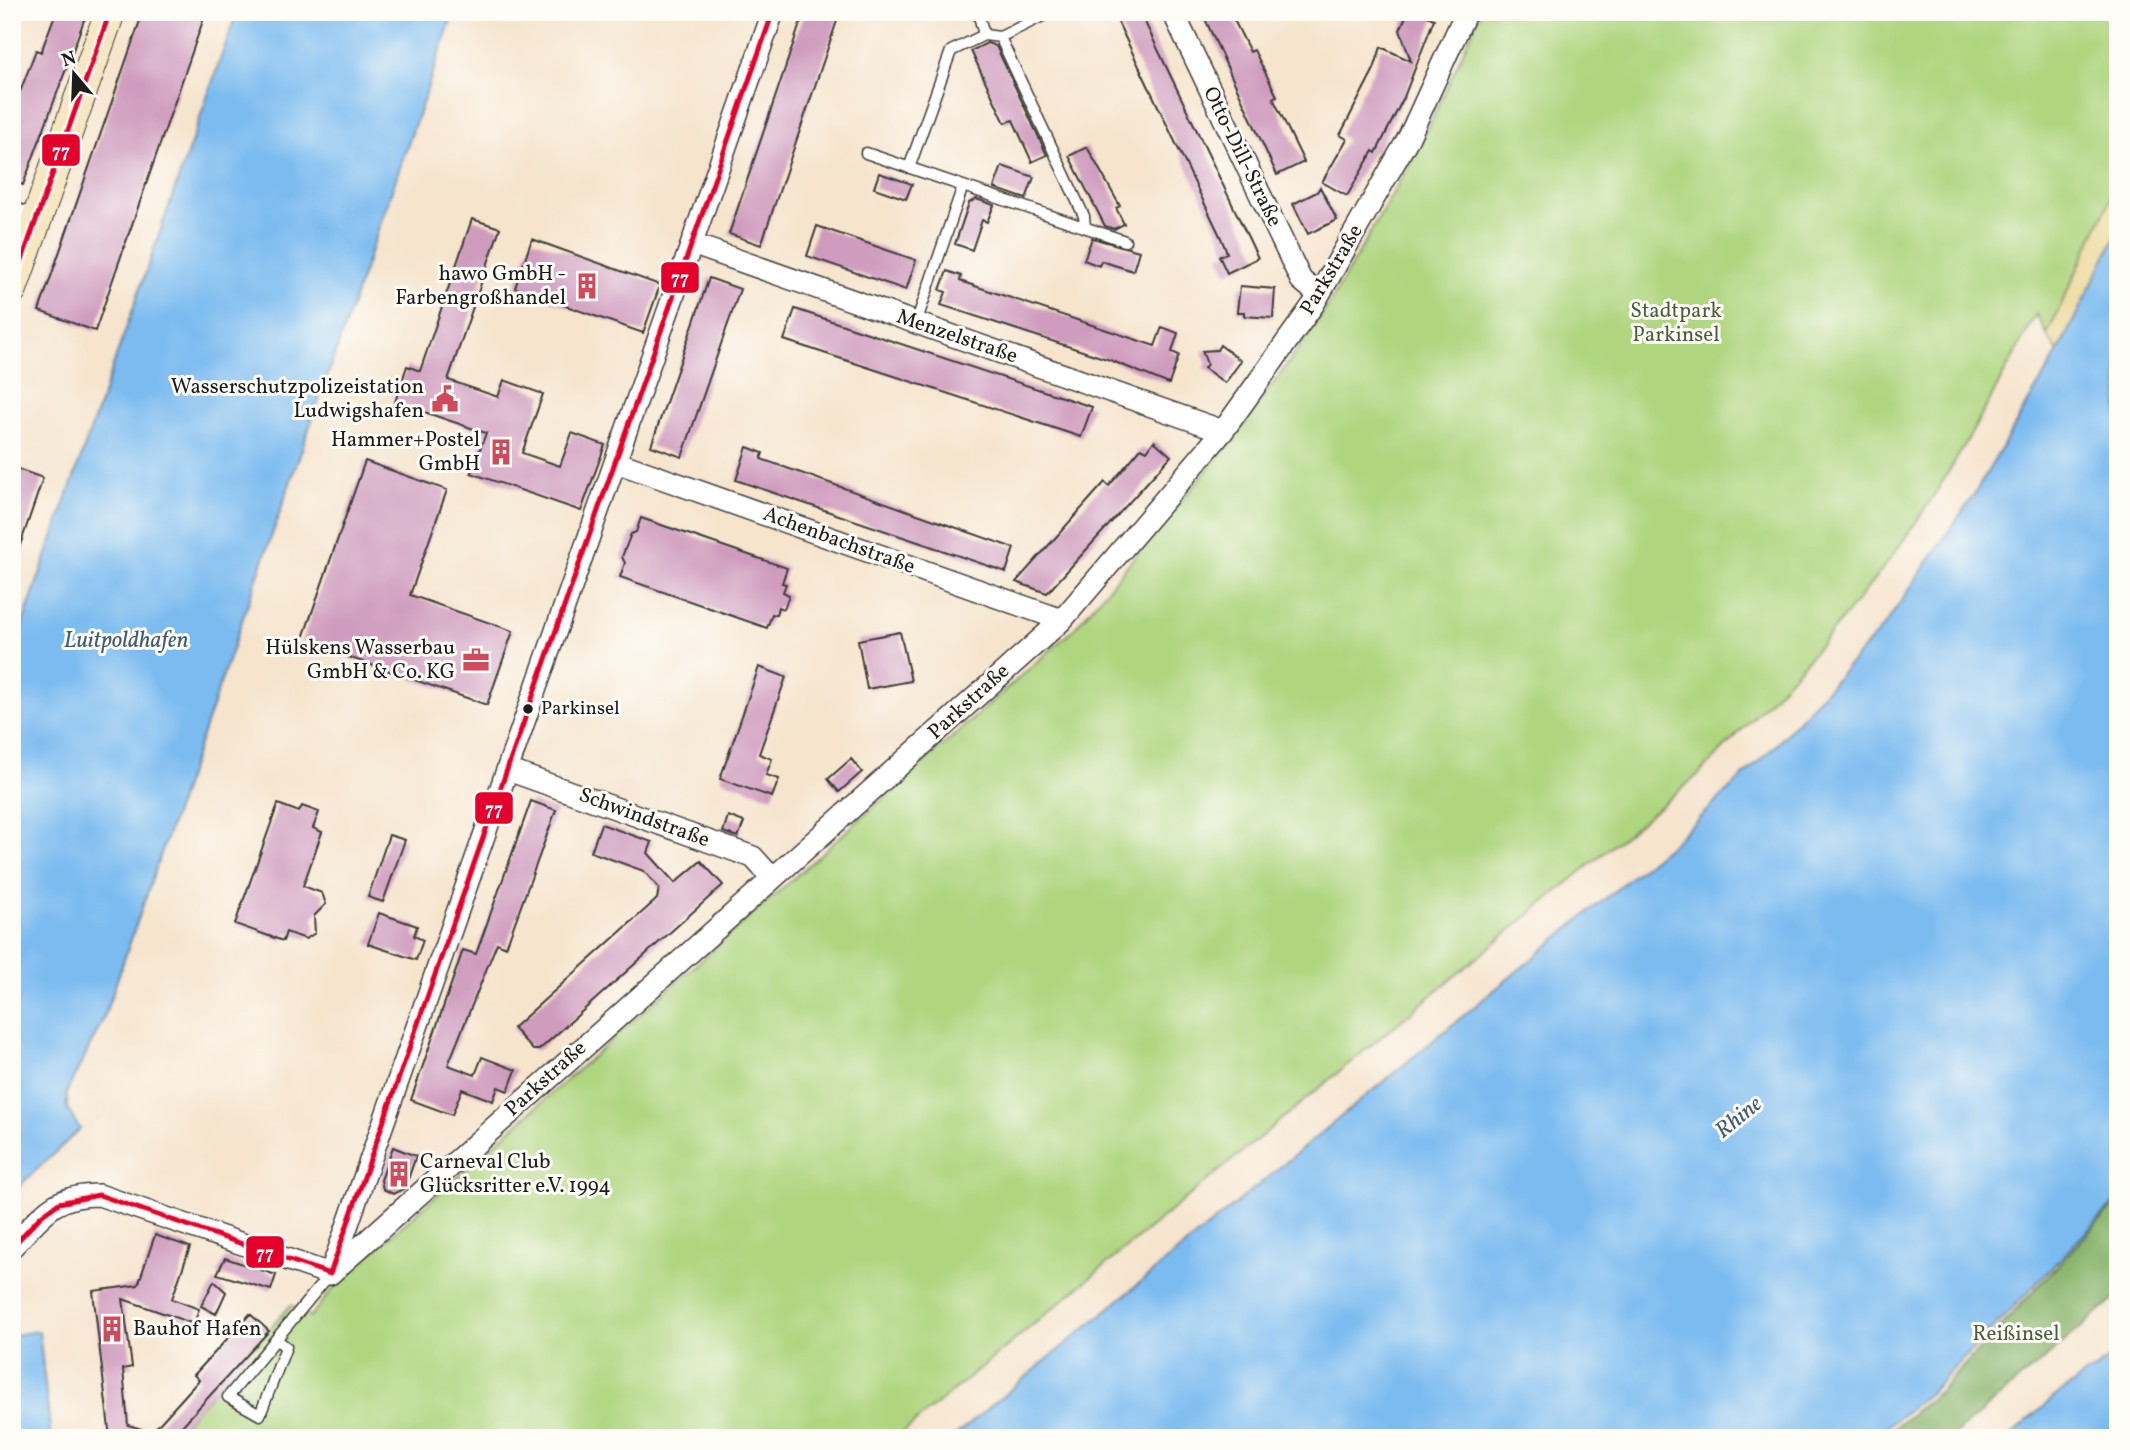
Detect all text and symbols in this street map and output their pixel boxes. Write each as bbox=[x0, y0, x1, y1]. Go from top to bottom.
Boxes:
north arrow bbox=[38, 38, 108, 108]
text: N bbox=[58, 45, 80, 74]
street label: Otto-Dill-Straße bbox=[1195, 82, 1289, 232]
line badge: 77 bbox=[41, 133, 81, 167]
text: 77 bbox=[52, 139, 70, 165]
street label: Parkstraße bbox=[1294, 219, 1370, 321]
place label: hawo GmbH - Farbengroßhandel bbox=[395, 260, 566, 313]
line badge: 77 bbox=[660, 261, 700, 294]
text: 77 bbox=[671, 266, 689, 292]
building icon: hawo GmbH - Farbengroßhandel bbox=[572, 271, 602, 301]
park label: Stadtpark Parkinsel bbox=[1630, 297, 1722, 350]
street label: Menzelstraße bbox=[892, 303, 1022, 371]
place label: Wasserschutzpolizeistation Ludwigshafen bbox=[171, 373, 424, 426]
public building icon: Wasserschutzpolizeistation Ludwigshafen bbox=[430, 384, 460, 414]
place label: Hammer+Postel GmbH bbox=[331, 426, 480, 479]
building icon: Hammer+Postel GmbH bbox=[486, 437, 516, 467]
street label: Achenbachstraße bbox=[759, 500, 919, 582]
water label: Luitpoldhafen bbox=[64, 625, 188, 657]
place label: Hülskens Wasserbau GmbH & Co. KG bbox=[265, 634, 455, 687]
office icon: Hülskens Wasserbau GmbH & Co. KG bbox=[461, 645, 491, 675]
street label: Parkstraße bbox=[922, 657, 1016, 747]
place label: Parkinsel bbox=[541, 696, 620, 722]
marker: Parkinsel bbox=[521, 702, 535, 716]
street label: Schwindstraße bbox=[575, 781, 713, 855]
line badge: 77 bbox=[474, 791, 514, 825]
text: 77 bbox=[485, 797, 503, 823]
street label: Parkstraße bbox=[499, 1034, 593, 1124]
water label: Rhine bbox=[1709, 1089, 1770, 1147]
place label: Carneval Club Glücksritter e.V. 1994 bbox=[420, 1148, 611, 1201]
building icon: Carneval Club Glücksritter e.V. 1994 bbox=[384, 1159, 414, 1189]
line badge: 77 bbox=[245, 1235, 285, 1269]
text: 77 bbox=[256, 1241, 274, 1267]
building icon: Bauhof Hafen bbox=[97, 1314, 127, 1344]
place label: Bauhof Hafen bbox=[133, 1315, 262, 1344]
park label: Reißinsel bbox=[1973, 1320, 2059, 1349]

